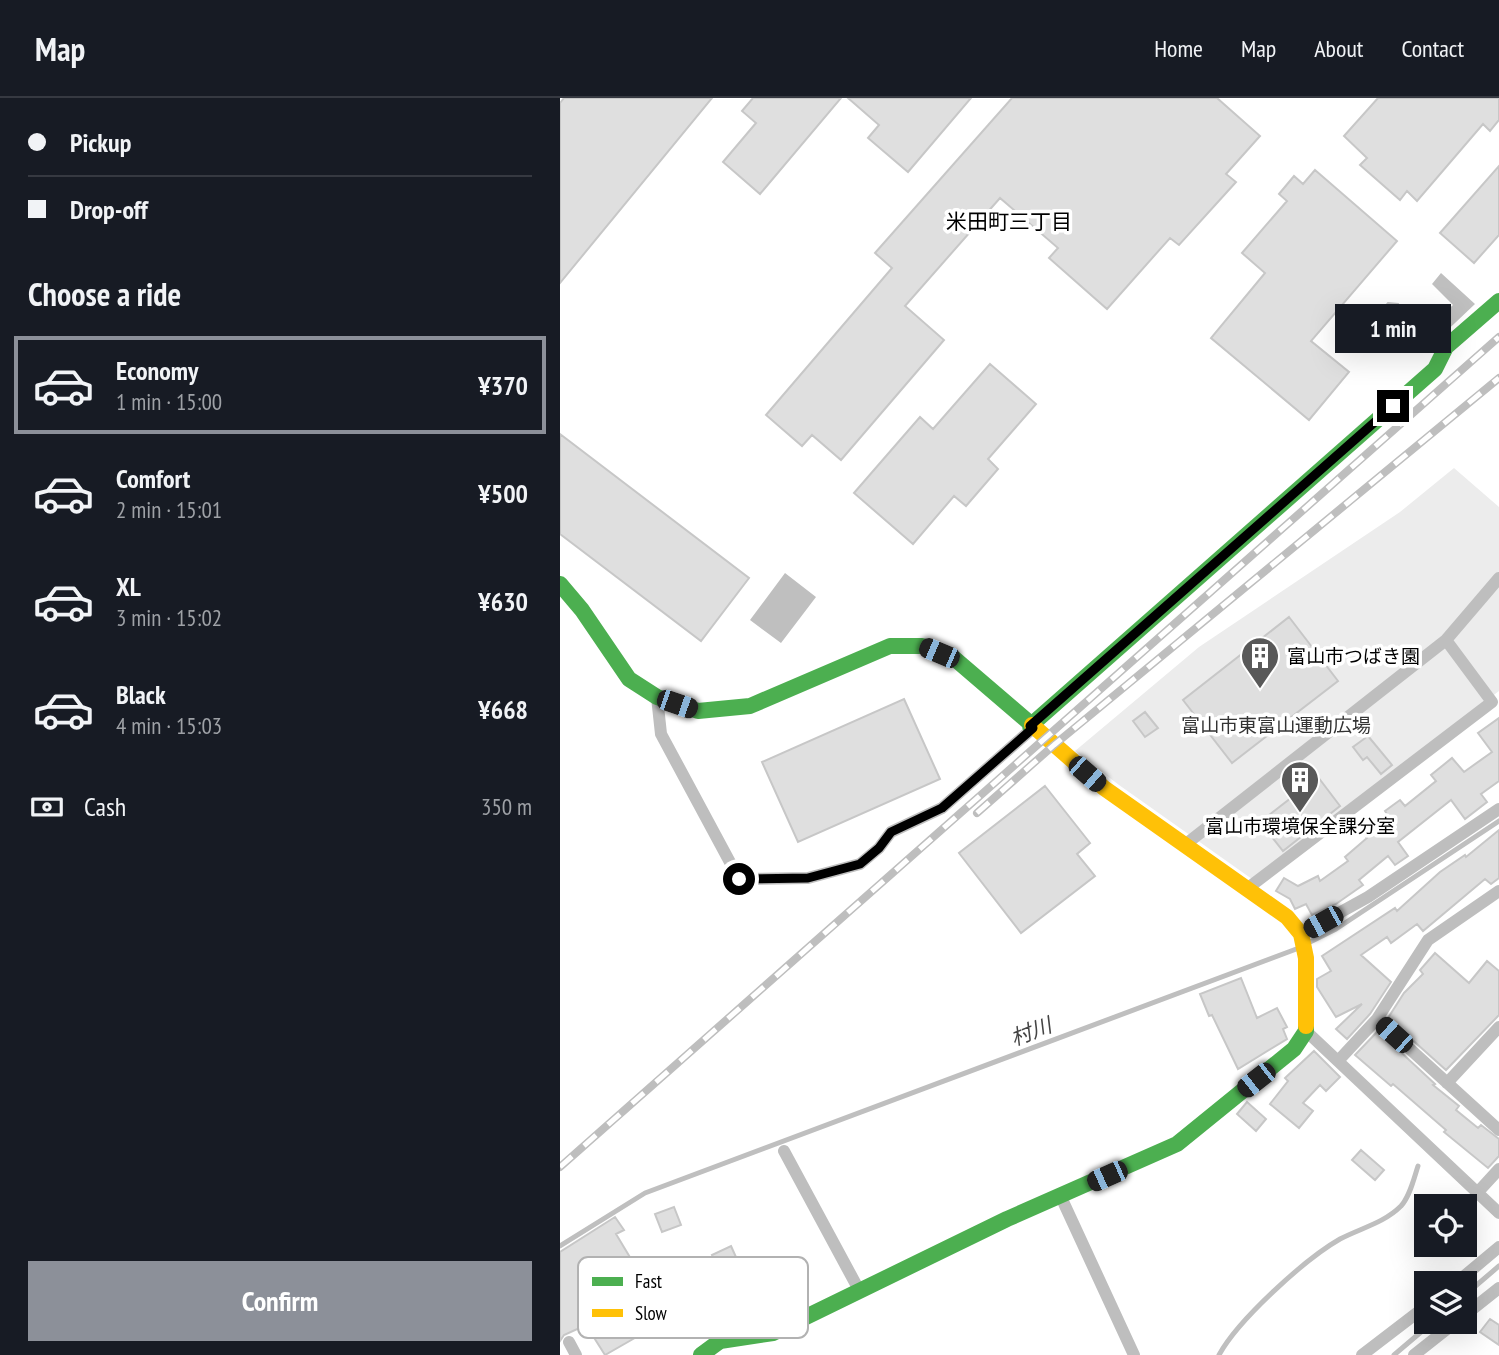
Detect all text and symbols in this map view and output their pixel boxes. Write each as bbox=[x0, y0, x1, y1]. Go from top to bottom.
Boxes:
text: Map bbox=[35, 27, 85, 70]
text: Home bbox=[1154, 33, 1203, 64]
text: Map bbox=[1241, 33, 1276, 64]
text: About bbox=[1314, 33, 1363, 64]
text: Contact bbox=[1401, 33, 1464, 64]
text: Pickup bbox=[70, 126, 131, 159]
text: Drop-off bbox=[70, 193, 148, 226]
district label: 米田町三丁目 bbox=[946, 208, 1072, 235]
text: Choose a ride bbox=[28, 273, 181, 315]
callout: 1 min bbox=[1335, 304, 1451, 354]
text: 1 min bbox=[1370, 314, 1416, 343]
icon: car bbox=[32, 354, 95, 417]
text: Economy bbox=[116, 354, 198, 387]
text: ¥370 bbox=[478, 369, 528, 402]
text: 1 min · 15:00 bbox=[116, 387, 222, 416]
route end bbox=[1377, 390, 1409, 422]
icon: car bbox=[32, 462, 95, 525]
text: Comfort bbox=[116, 462, 190, 495]
text: ¥500 bbox=[478, 477, 528, 510]
text: 2 min · 15:01 bbox=[116, 495, 222, 524]
icon: car bbox=[32, 570, 95, 633]
text: XL bbox=[116, 570, 141, 603]
text: ¥630 bbox=[478, 585, 528, 618]
text: 3 min · 15:02 bbox=[116, 603, 222, 632]
car bbox=[916, 635, 963, 671]
building icon: 富山市つばき園 bbox=[1239, 635, 1281, 690]
place label: 富山市つばき園 bbox=[1287, 644, 1420, 668]
icon: car bbox=[32, 678, 95, 741]
text: Black bbox=[116, 678, 166, 711]
car bbox=[654, 687, 701, 721]
text: ¥668 bbox=[478, 693, 528, 726]
text: 4 min · 15:03 bbox=[116, 711, 222, 740]
park label: 富山市東富山運動広場 bbox=[1181, 713, 1371, 737]
car bbox=[1065, 752, 1110, 796]
building icon: 富山市環境保全課分室 bbox=[1279, 759, 1321, 814]
icon: cash bbox=[28, 788, 66, 826]
text: Cash bbox=[84, 790, 126, 823]
text: 350 m bbox=[481, 792, 532, 821]
place label: 富山市環境保全課分室 bbox=[1205, 814, 1395, 838]
route start bbox=[723, 863, 755, 895]
car bbox=[1300, 903, 1347, 941]
water label: 村川 bbox=[1006, 1011, 1057, 1052]
car bbox=[1372, 1013, 1417, 1057]
car bbox=[1233, 1059, 1280, 1101]
car bbox=[1084, 1158, 1131, 1194]
map controls bbox=[1414, 1194, 1477, 1334]
button: locate bbox=[1414, 1194, 1477, 1257]
legend bbox=[578, 1257, 808, 1338]
button: Confirm bbox=[28, 1261, 532, 1341]
text: Fast bbox=[635, 1269, 663, 1293]
button: layers bbox=[1414, 1271, 1477, 1334]
text: Slow bbox=[635, 1301, 668, 1325]

